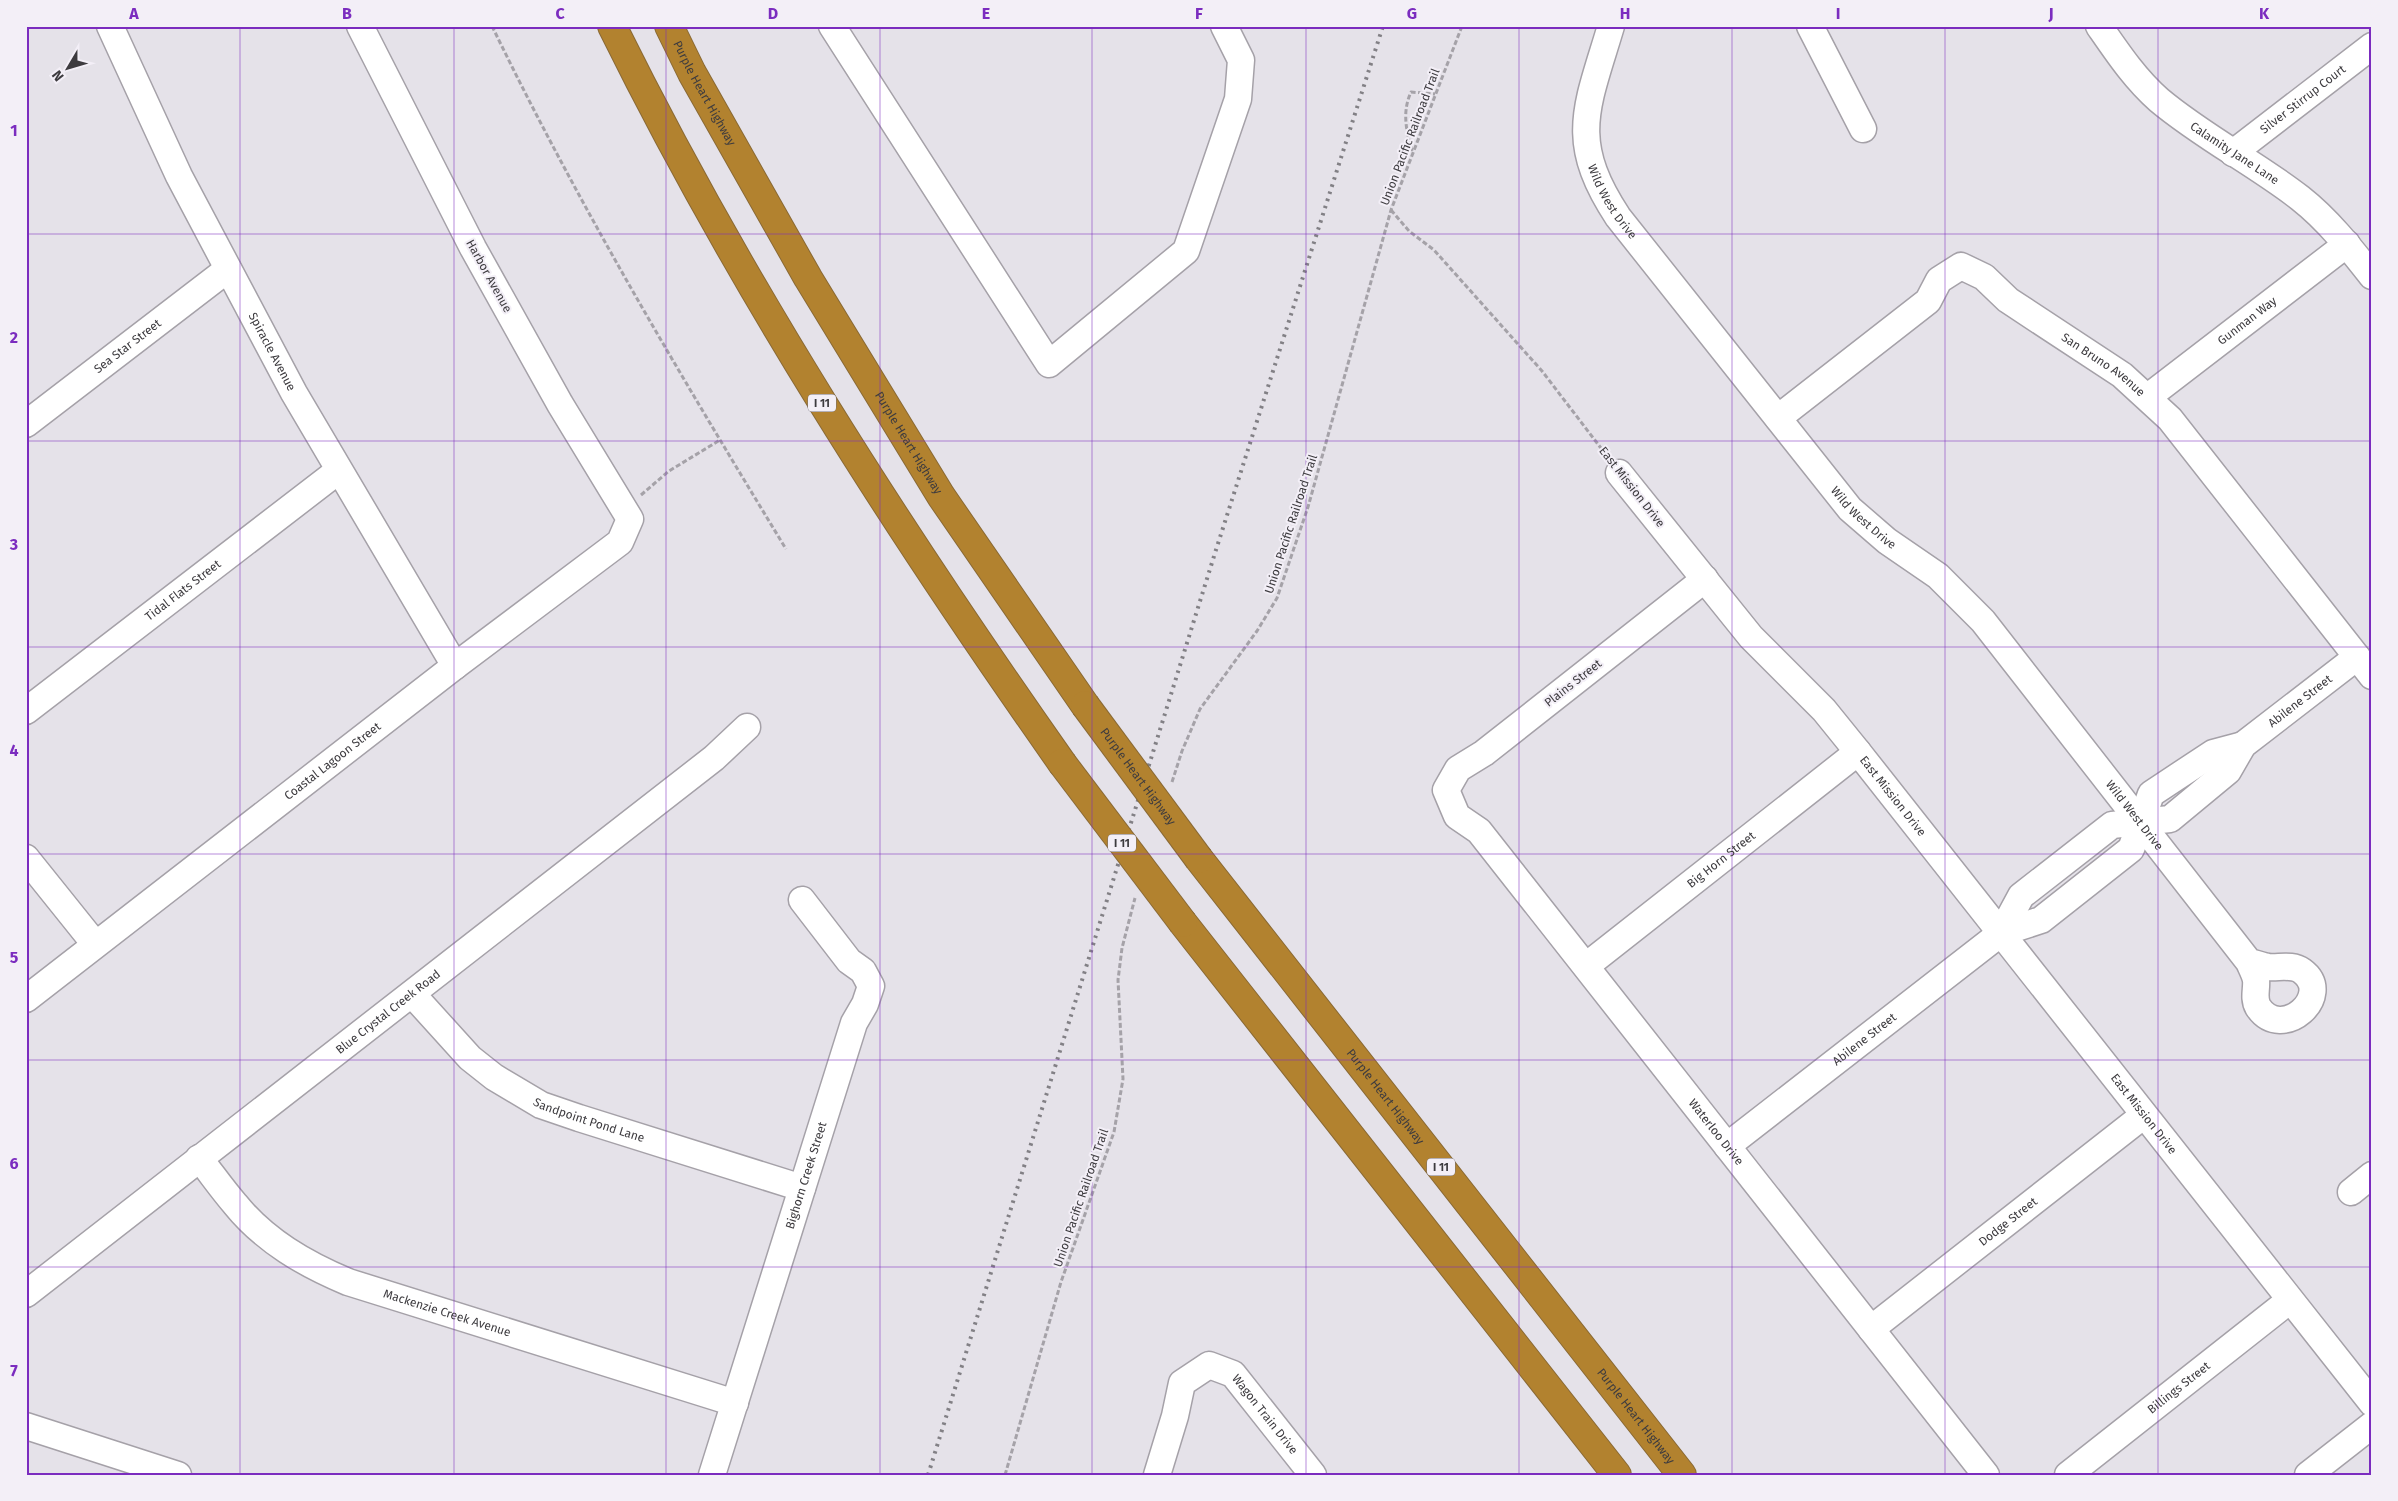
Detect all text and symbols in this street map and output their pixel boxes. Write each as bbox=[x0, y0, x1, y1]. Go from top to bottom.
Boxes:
text: A bbox=[128, 4, 139, 23]
text: B bbox=[342, 4, 352, 23]
text: C bbox=[555, 4, 565, 23]
text: D bbox=[768, 4, 778, 23]
text: E bbox=[982, 4, 990, 23]
text: F bbox=[1195, 4, 1203, 23]
text: G bbox=[1407, 4, 1417, 23]
text: H bbox=[1620, 4, 1630, 23]
text: I bbox=[1836, 4, 1840, 23]
text: J bbox=[2047, 4, 2054, 23]
text: K bbox=[2259, 4, 2270, 23]
street label: Purple Heart Highway bbox=[670, 38, 739, 148]
north arrow bbox=[42, 42, 92, 92]
street label: Silver Stirrup Court bbox=[2257, 62, 2349, 137]
street label: Union Pacific Railroad Trail bbox=[1377, 66, 1443, 207]
text: N bbox=[49, 67, 68, 85]
street label: Calamity Jane Lane bbox=[2188, 119, 2282, 187]
text: 1 bbox=[10, 121, 18, 140]
street label: Wild West Drive bbox=[1585, 162, 1640, 242]
street label: Harbor Avenue bbox=[463, 237, 515, 315]
street label: Gunman Way bbox=[2215, 294, 2279, 348]
street label: Spiracle Avenue bbox=[246, 310, 299, 393]
street label: Sea Star Street bbox=[91, 316, 164, 376]
text: 2 bbox=[10, 328, 18, 347]
street label: San Bruno Avenue bbox=[2059, 330, 2148, 399]
street label: Purple Heart Highway bbox=[872, 389, 945, 497]
road number: I 11 bbox=[808, 394, 836, 412]
street label: East Mission Drive bbox=[1596, 444, 1668, 530]
street label: Union Pacific Railroad Trail bbox=[1262, 452, 1320, 595]
street label: Wild West Drive bbox=[1828, 484, 1899, 552]
text: 3 bbox=[9, 535, 18, 554]
street label: Tidal Flats Street bbox=[142, 556, 224, 624]
street label: Plains Street bbox=[1542, 656, 1605, 710]
street label: Abilene Street bbox=[2265, 672, 2335, 730]
street label: Coastal Lagoon Street bbox=[282, 719, 384, 803]
street label: Purple Heart Highway bbox=[1097, 725, 1179, 828]
text: 4 bbox=[9, 741, 19, 760]
street label: East Mission Drive bbox=[1857, 753, 1929, 839]
street label: Wild West Drive bbox=[2103, 777, 2166, 853]
street label: Big Horn Street bbox=[1684, 828, 1759, 891]
road number: I 11 bbox=[1108, 834, 1136, 851]
text: 5 bbox=[10, 948, 19, 967]
street label: Blue Crystal Creek Road bbox=[333, 967, 443, 1057]
street label: Abilene Street bbox=[1830, 1010, 1900, 1068]
street label: Purple Heart Highway bbox=[1344, 1046, 1427, 1147]
street label: East Mission Drive bbox=[2108, 1071, 2180, 1157]
street label: Sandpoint Pond Lane bbox=[531, 1095, 646, 1145]
street label: Waterloo Drive bbox=[1686, 1096, 1746, 1168]
street label: Bighorn Creek Street bbox=[783, 1119, 830, 1231]
street label: Union Pacific Railroad Trail bbox=[1051, 1126, 1111, 1269]
text: 6 bbox=[9, 1154, 19, 1173]
road number: I 11 bbox=[1427, 1158, 1455, 1176]
street label: Dodge Street bbox=[1976, 1194, 2040, 1249]
street label: Mackenzie Creek Avenue bbox=[382, 1286, 513, 1339]
street label: Billings Street bbox=[2145, 1358, 2213, 1417]
text: 7 bbox=[10, 1361, 18, 1380]
street label: Purple Heart Highway bbox=[1594, 1366, 1678, 1467]
street label: Wagon Train Drive bbox=[1229, 1372, 1301, 1457]

